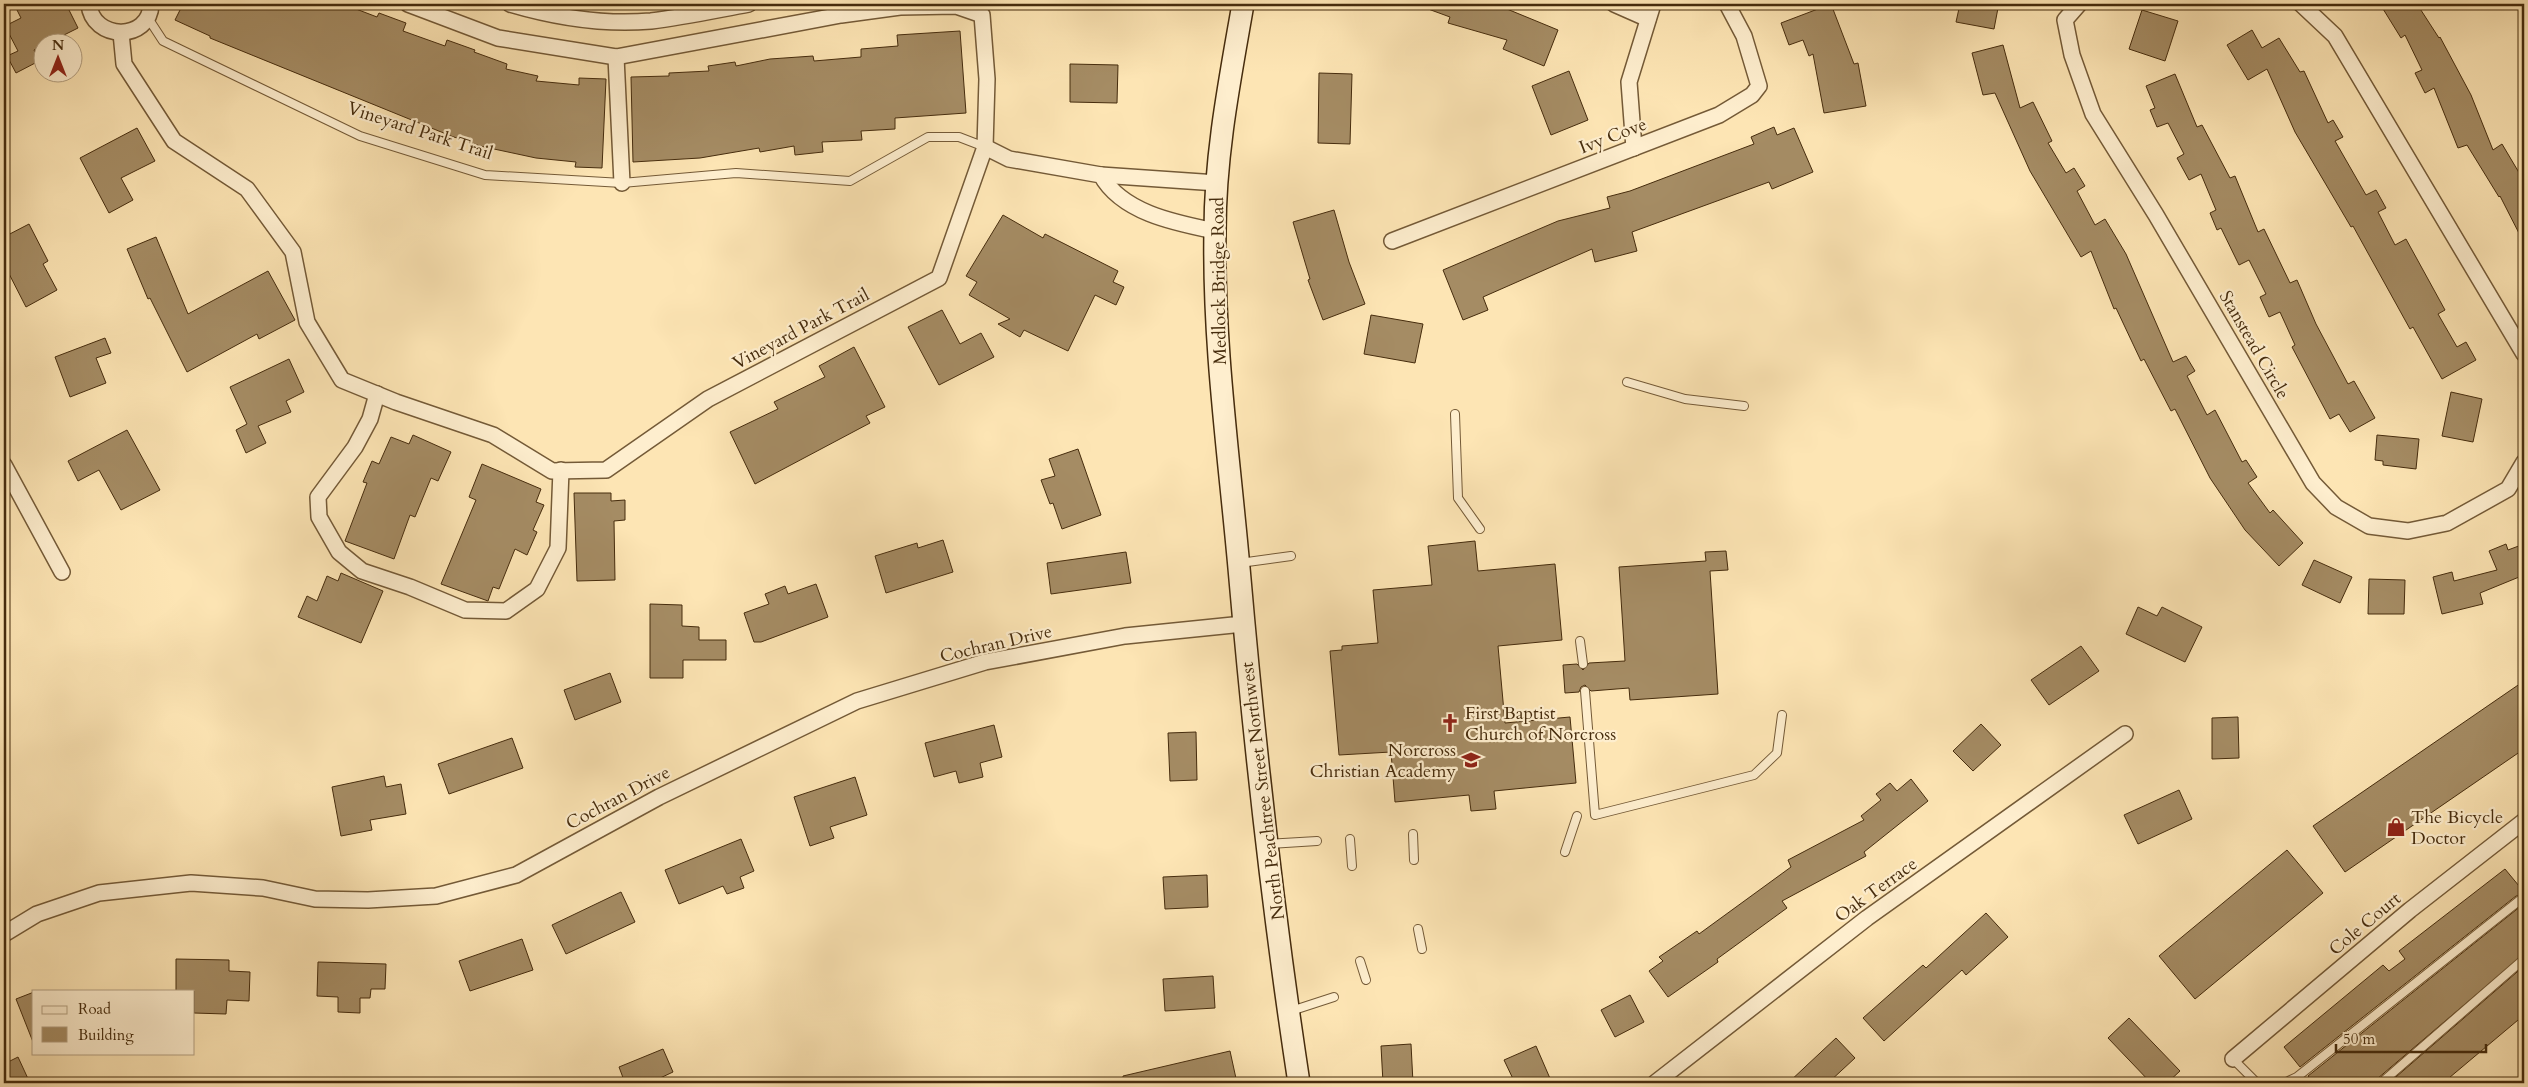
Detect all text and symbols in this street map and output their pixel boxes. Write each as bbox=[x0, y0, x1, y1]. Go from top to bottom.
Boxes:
north arrow bbox=[32, 32, 82, 82]
text: N bbox=[52, 36, 64, 55]
street label: Vineyard Park Trail bbox=[344, 96, 496, 166]
street label: Ivy Cove bbox=[1576, 112, 1650, 160]
street label: Medlock Bridge Road bbox=[1205, 196, 1233, 365]
street label: Vineyard Park Trail bbox=[728, 282, 874, 376]
street label: Stanstead Circle bbox=[2213, 286, 2295, 404]
street label: Cochran Drive bbox=[937, 619, 1055, 669]
street label: North Peachtree Street Northwest bbox=[1235, 660, 1291, 921]
place label: First Baptist Church of Norcross bbox=[1465, 701, 1616, 747]
church icon: First Baptist Church of Norcross bbox=[1439, 712, 1461, 734]
place label: Norcross Christian Academy bbox=[1310, 738, 1456, 784]
school or university icon: Norcross Christian Academy bbox=[1460, 749, 1482, 771]
street label: Cochran Drive bbox=[562, 760, 674, 836]
place label: The Bicycle Doctor bbox=[2411, 805, 2503, 851]
shop icon: The Bicycle Doctor bbox=[2385, 816, 2407, 838]
street label: Oak Terrace bbox=[1830, 852, 1922, 928]
street label: Cole Court bbox=[2324, 886, 2406, 961]
legend bbox=[32, 990, 195, 1054]
text: Road bbox=[78, 999, 111, 1019]
scale bar bbox=[2336, 1022, 2486, 1054]
text: Building bbox=[78, 1025, 134, 1045]
text: 50 m bbox=[2343, 1029, 2375, 1049]

